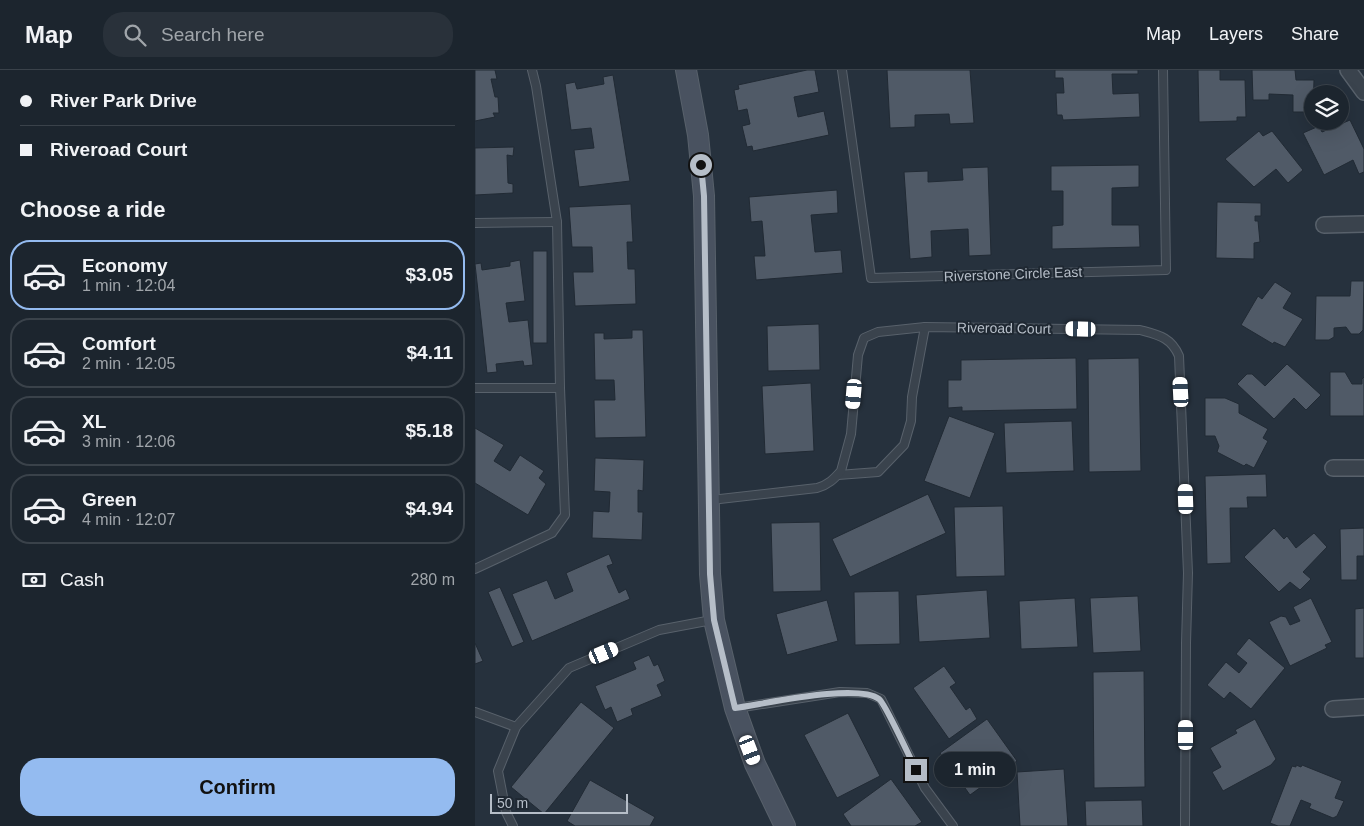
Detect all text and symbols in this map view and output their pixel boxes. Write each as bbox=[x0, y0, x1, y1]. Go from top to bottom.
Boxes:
search box bbox=[103, 12, 453, 57]
text: Map bbox=[25, 21, 73, 48]
icon: search bbox=[121, 21, 149, 49]
text: Search here bbox=[161, 24, 265, 45]
text: Map bbox=[1146, 24, 1181, 44]
text: Layers bbox=[1209, 24, 1263, 44]
text: Share bbox=[1291, 24, 1339, 44]
map controls bbox=[1304, 85, 1349, 130]
button: layers bbox=[1304, 85, 1349, 130]
text: River Park Drive bbox=[50, 90, 197, 111]
text: Riveroad Court bbox=[50, 139, 187, 160]
route start bbox=[690, 154, 712, 176]
text: Choose a ride bbox=[20, 197, 165, 222]
icon: car bbox=[22, 253, 67, 298]
text: Economy bbox=[82, 255, 168, 276]
text: $3.05 bbox=[405, 264, 453, 285]
street label: Riverstone Circle East bbox=[944, 264, 1083, 284]
text: 1 min · 12:04 bbox=[82, 277, 175, 294]
street label: Riveroad Court bbox=[957, 319, 1051, 337]
car bbox=[1065, 321, 1096, 337]
icon: car bbox=[22, 331, 67, 376]
text: Comfort bbox=[82, 333, 156, 354]
text: $4.11 bbox=[407, 342, 453, 363]
text: 2 min · 12:05 bbox=[82, 355, 175, 372]
car bbox=[1172, 377, 1189, 407]
car bbox=[845, 378, 862, 410]
icon: car bbox=[22, 409, 67, 454]
text: XL bbox=[82, 411, 106, 432]
text: $5.18 bbox=[405, 420, 453, 441]
text: 3 min · 12:06 bbox=[82, 433, 175, 450]
car bbox=[1177, 484, 1194, 514]
icon: car bbox=[22, 487, 67, 532]
text: Green bbox=[82, 489, 137, 510]
text: $4.94 bbox=[405, 498, 453, 519]
text: 4 min · 12:07 bbox=[82, 511, 175, 528]
icon: cash bbox=[20, 566, 48, 594]
text: Cash bbox=[60, 569, 104, 590]
text: 280 m bbox=[411, 571, 455, 588]
car bbox=[587, 640, 620, 666]
car bbox=[1178, 720, 1193, 750]
car bbox=[737, 733, 762, 767]
callout: 1 min bbox=[933, 752, 1016, 788]
button: Confirm bbox=[20, 758, 455, 816]
route end bbox=[905, 759, 927, 781]
text: 1 min bbox=[954, 761, 996, 778]
scale bar bbox=[490, 791, 627, 814]
text: 50 m bbox=[497, 795, 528, 811]

